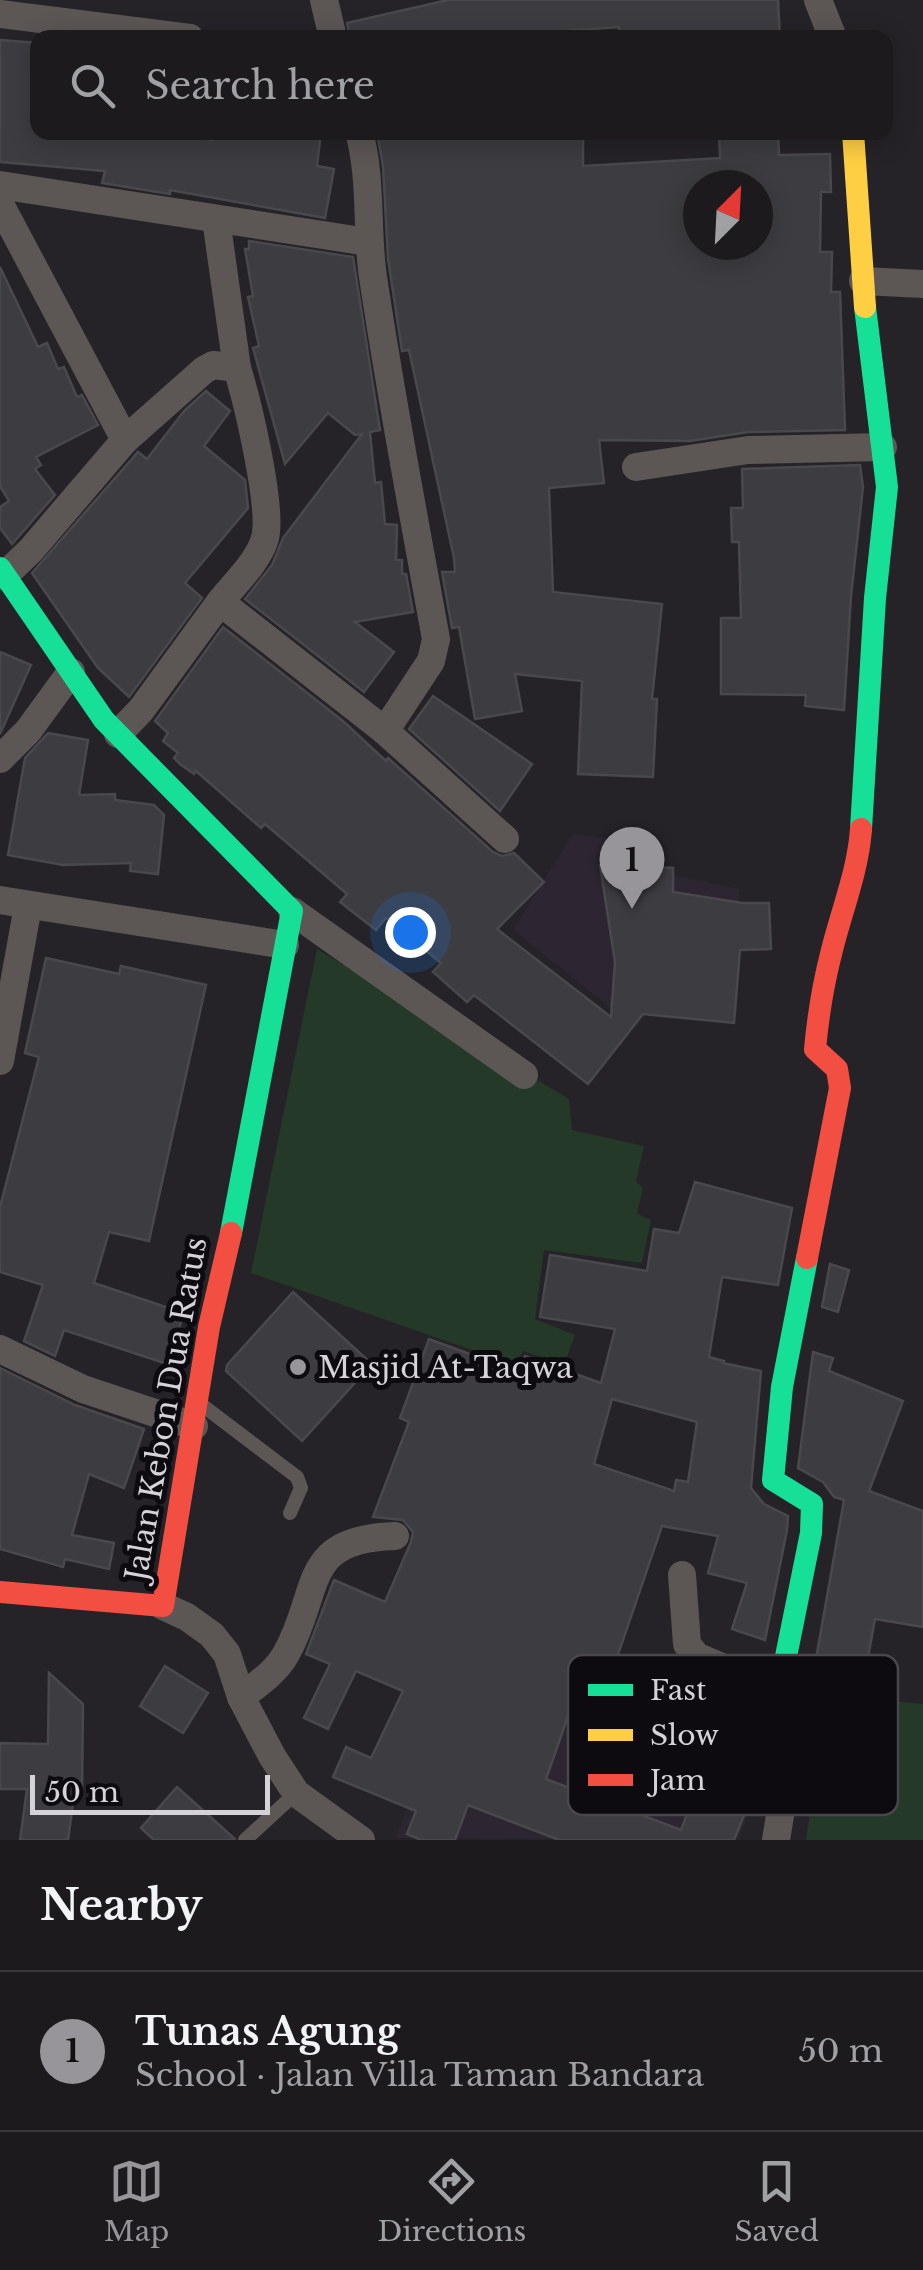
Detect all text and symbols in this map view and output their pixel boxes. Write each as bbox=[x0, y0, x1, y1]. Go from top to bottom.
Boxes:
search box bbox=[30, 30, 893, 140]
icon: search bbox=[65, 58, 120, 113]
text: Search here bbox=[145, 62, 375, 109]
north arrow bbox=[683, 170, 773, 260]
pin: 1 bbox=[600, 826, 664, 909]
your location bbox=[385, 907, 436, 958]
street label: Jalan Kebon Dua Ratus bbox=[117, 1234, 214, 1588]
place label: Masjid At-Taqwa bbox=[318, 1349, 573, 1386]
marker: Masjid At-Taqwa bbox=[287, 1356, 309, 1378]
legend bbox=[568, 1655, 898, 1815]
text: Fast bbox=[650, 1673, 707, 1708]
text: Slow bbox=[650, 1718, 719, 1753]
text: Jam bbox=[646, 1763, 706, 1798]
scale bar bbox=[30, 1770, 270, 1814]
text: 50 m bbox=[45, 1775, 119, 1810]
text: Nearby bbox=[40, 1879, 203, 1931]
text: Tunas Agung bbox=[135, 2008, 400, 2055]
text: 1 bbox=[66, 2031, 79, 2071]
text: 50 m bbox=[798, 2031, 883, 2071]
text: School · Jalan Villa Taman Bandara bbox=[135, 2055, 704, 2095]
tab: Map bbox=[104, 2154, 169, 2249]
tab: Directions bbox=[377, 2154, 526, 2249]
tab: Saved bbox=[734, 2154, 819, 2249]

